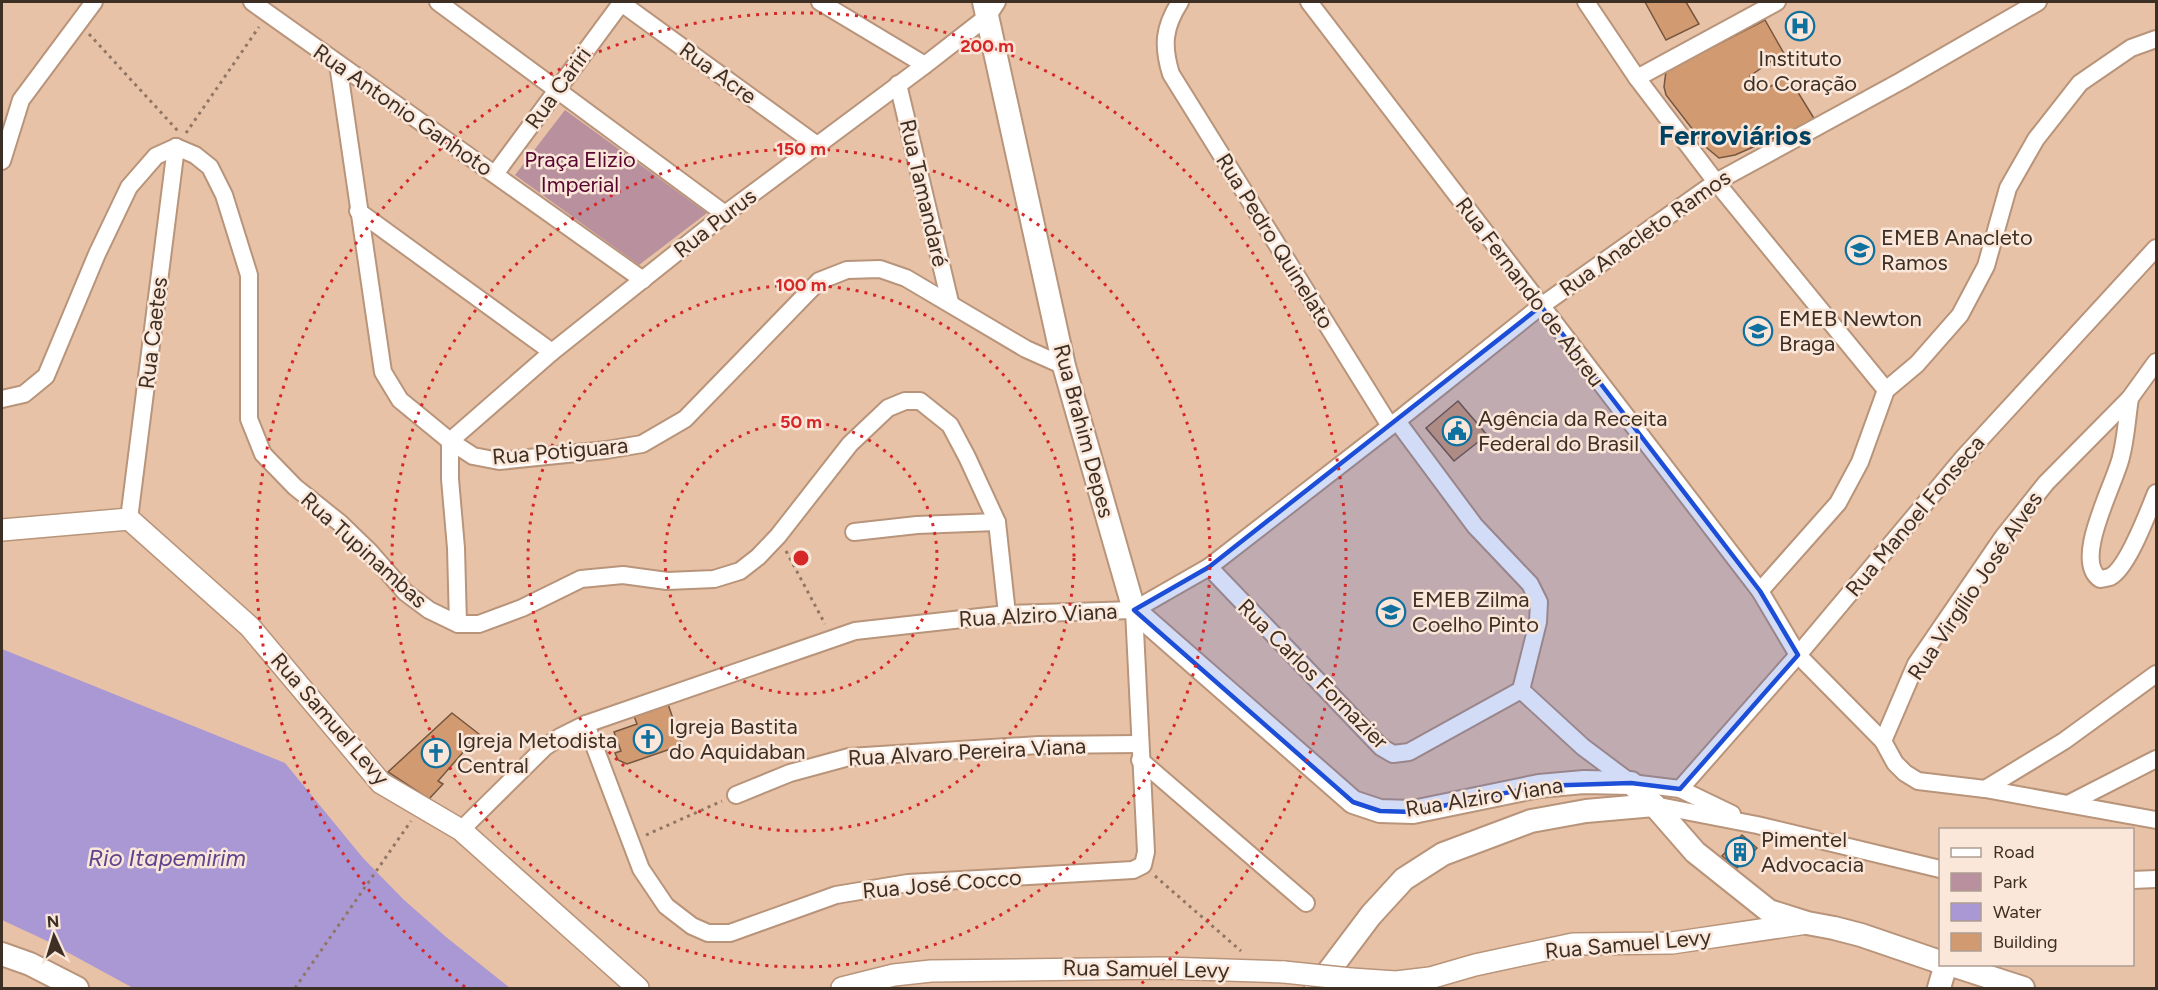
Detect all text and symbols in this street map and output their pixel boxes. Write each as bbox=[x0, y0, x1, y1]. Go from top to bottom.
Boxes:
hospital icon: Instituto do Coração bbox=[1784, 10, 1816, 42]
text: 200 m bbox=[960, 35, 1014, 57]
street label: Rua Acre bbox=[674, 36, 762, 110]
street label: Rua Antonio Ganhoto bbox=[308, 38, 498, 182]
street label: Rua Cariri bbox=[519, 42, 597, 134]
place label: Instituto do Coração bbox=[1743, 45, 1857, 97]
street label: Rua Tamandaré bbox=[894, 117, 954, 269]
district label: Ferroviários bbox=[1659, 118, 1811, 152]
text: 150 m bbox=[776, 138, 826, 160]
park label: Praça Elizio Imperial bbox=[524, 146, 636, 198]
street label: Rua Pedro Quinelato bbox=[1210, 148, 1340, 334]
street label: Rua Anacleto Ramos bbox=[1554, 164, 1736, 302]
street label: Rua Purus bbox=[668, 182, 762, 264]
street label: Rua Fernando de Abreu bbox=[1450, 192, 1610, 392]
place label: EMEB Anacleto Ramos bbox=[1881, 224, 2033, 276]
school or university icon: EMEB Anacleto Ramos bbox=[1844, 234, 1876, 266]
text: 100 m bbox=[776, 274, 826, 296]
street label: Rua Caetes bbox=[133, 276, 173, 390]
place label: EMEB Newton Braga bbox=[1779, 305, 1922, 357]
school or university icon: EMEB Newton Braga bbox=[1742, 315, 1774, 347]
street label: Rua Brahim Depes bbox=[1048, 341, 1120, 521]
place label: Agência da Receita Federal do Brasil bbox=[1478, 405, 1667, 457]
text: 50 m bbox=[780, 411, 822, 433]
public building icon: Agência da Receita Federal do Brasil bbox=[1441, 415, 1473, 447]
street label: Rua Manoel Fonseca bbox=[1840, 430, 1990, 602]
street label: Rua Potiguara bbox=[491, 432, 629, 470]
street label: Rua Tupinambas bbox=[295, 486, 433, 614]
street label: Rua Virgílio José Alves bbox=[1902, 487, 2048, 685]
centre of rings bbox=[791, 548, 811, 568]
place label: EMEB Zilma Coelho Pinto bbox=[1412, 586, 1539, 638]
street label: Rua Carlos Fornazier bbox=[1232, 593, 1394, 755]
school or university icon: EMEB Zilma Coelho Pinto bbox=[1375, 596, 1407, 628]
street label: Rua Alziro Viana bbox=[958, 597, 1118, 633]
street label: Rua Samuel Levy bbox=[265, 647, 395, 791]
place label: Igreja Bastita do Aquidaban bbox=[669, 713, 805, 765]
church icon: Igreja Bastita do Aquidaban bbox=[632, 723, 664, 755]
place label: Igreja Metodista Central bbox=[457, 727, 617, 779]
street label: Rua Alvaro Pereira Viana bbox=[847, 732, 1087, 772]
church icon: Igreja Metodista Central bbox=[420, 737, 452, 769]
street label: Rua Alziro Viana bbox=[1403, 771, 1565, 823]
place label: Pimentel Advocacia bbox=[1761, 826, 1864, 878]
legend bbox=[1939, 828, 2134, 966]
building icon: Pimentel Advocacia bbox=[1724, 836, 1756, 868]
text: Road bbox=[1993, 841, 2034, 863]
water label: Rio Itapemirim bbox=[88, 843, 246, 872]
street label: Rua José Cocco bbox=[861, 864, 1023, 904]
text: Park bbox=[1993, 871, 2028, 893]
text: Water bbox=[1993, 901, 2041, 923]
north arrow bbox=[24, 906, 84, 966]
text: N bbox=[46, 912, 60, 931]
street label: Rua Samuel Levy bbox=[1544, 923, 1713, 965]
text: Building bbox=[1993, 931, 2058, 953]
street label: Rua Samuel Levy bbox=[1062, 954, 1230, 984]

